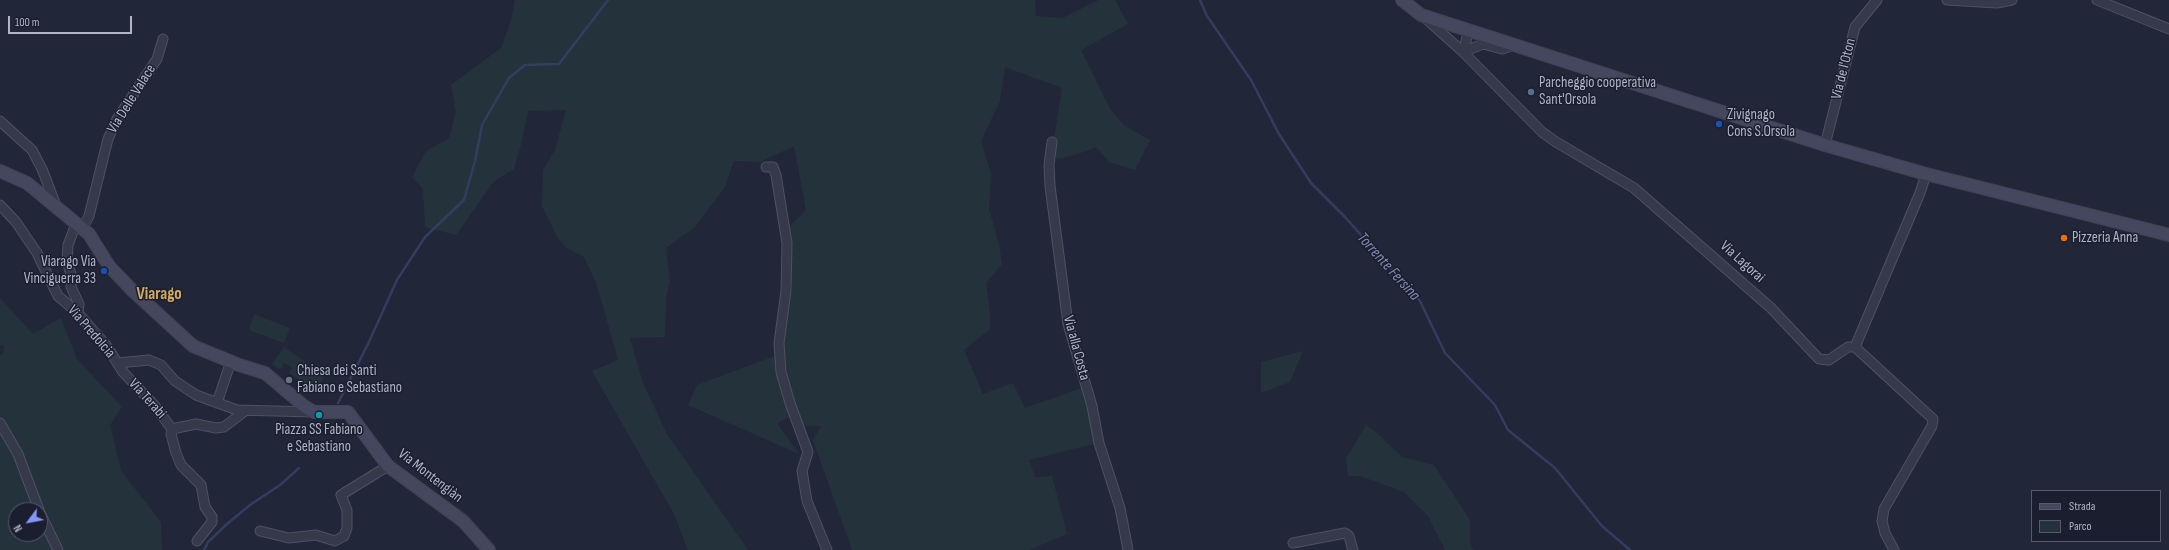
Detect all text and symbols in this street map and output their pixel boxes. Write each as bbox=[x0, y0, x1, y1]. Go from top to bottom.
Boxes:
scale bar bbox=[10, 8, 134, 34]
text: 100 m bbox=[15, 15, 40, 30]
street label: Via de l'Oton bbox=[1828, 37, 1860, 101]
street label: Via Delle Valace bbox=[104, 61, 160, 137]
place label: Parcheggio cooperativa Sant'Orsola bbox=[1539, 74, 1656, 109]
marker: Parcheggio cooperativa Sant'Orsola bbox=[1526, 87, 1536, 97]
place label: Zivignago Cons S.Orsola bbox=[1727, 106, 1795, 141]
marker: Zivignago Cons S.Orsola bbox=[1714, 119, 1724, 129]
water label: Torrente Fersina bbox=[1352, 229, 1424, 305]
place label: Pizzeria Anna bbox=[2072, 229, 2138, 247]
marker: Pizzeria Anna bbox=[2059, 233, 2069, 243]
street label: Via Lagorai bbox=[1716, 237, 1768, 287]
place label: Viarago Via Vinciguerra 33 bbox=[24, 253, 96, 288]
marker: Viarago Via Vinciguerra 33 bbox=[99, 266, 109, 276]
district label: Viarago bbox=[136, 285, 182, 305]
street label: Via Predolcia bbox=[63, 302, 119, 362]
street label: Via alla Costa bbox=[1059, 314, 1093, 382]
place label: Chiesa dei Santi Fabiano e Sebastiano bbox=[297, 362, 402, 397]
street label: Via Terabi bbox=[124, 375, 170, 423]
marker: Chiesa dei Santi Fabiano e Sebastiano bbox=[284, 375, 294, 385]
marker: Piazza SS Fabiano e Sebastiano bbox=[314, 410, 324, 420]
place label: Piazza SS Fabiano e Sebastiano bbox=[275, 421, 363, 456]
street label: Via Montengiàn bbox=[394, 445, 466, 507]
legend bbox=[2031, 490, 2161, 542]
text: Strada bbox=[2069, 499, 2095, 514]
north arrow bbox=[8, 502, 48, 542]
text: Parco bbox=[2069, 519, 2092, 534]
text: N bbox=[11, 522, 25, 534]

